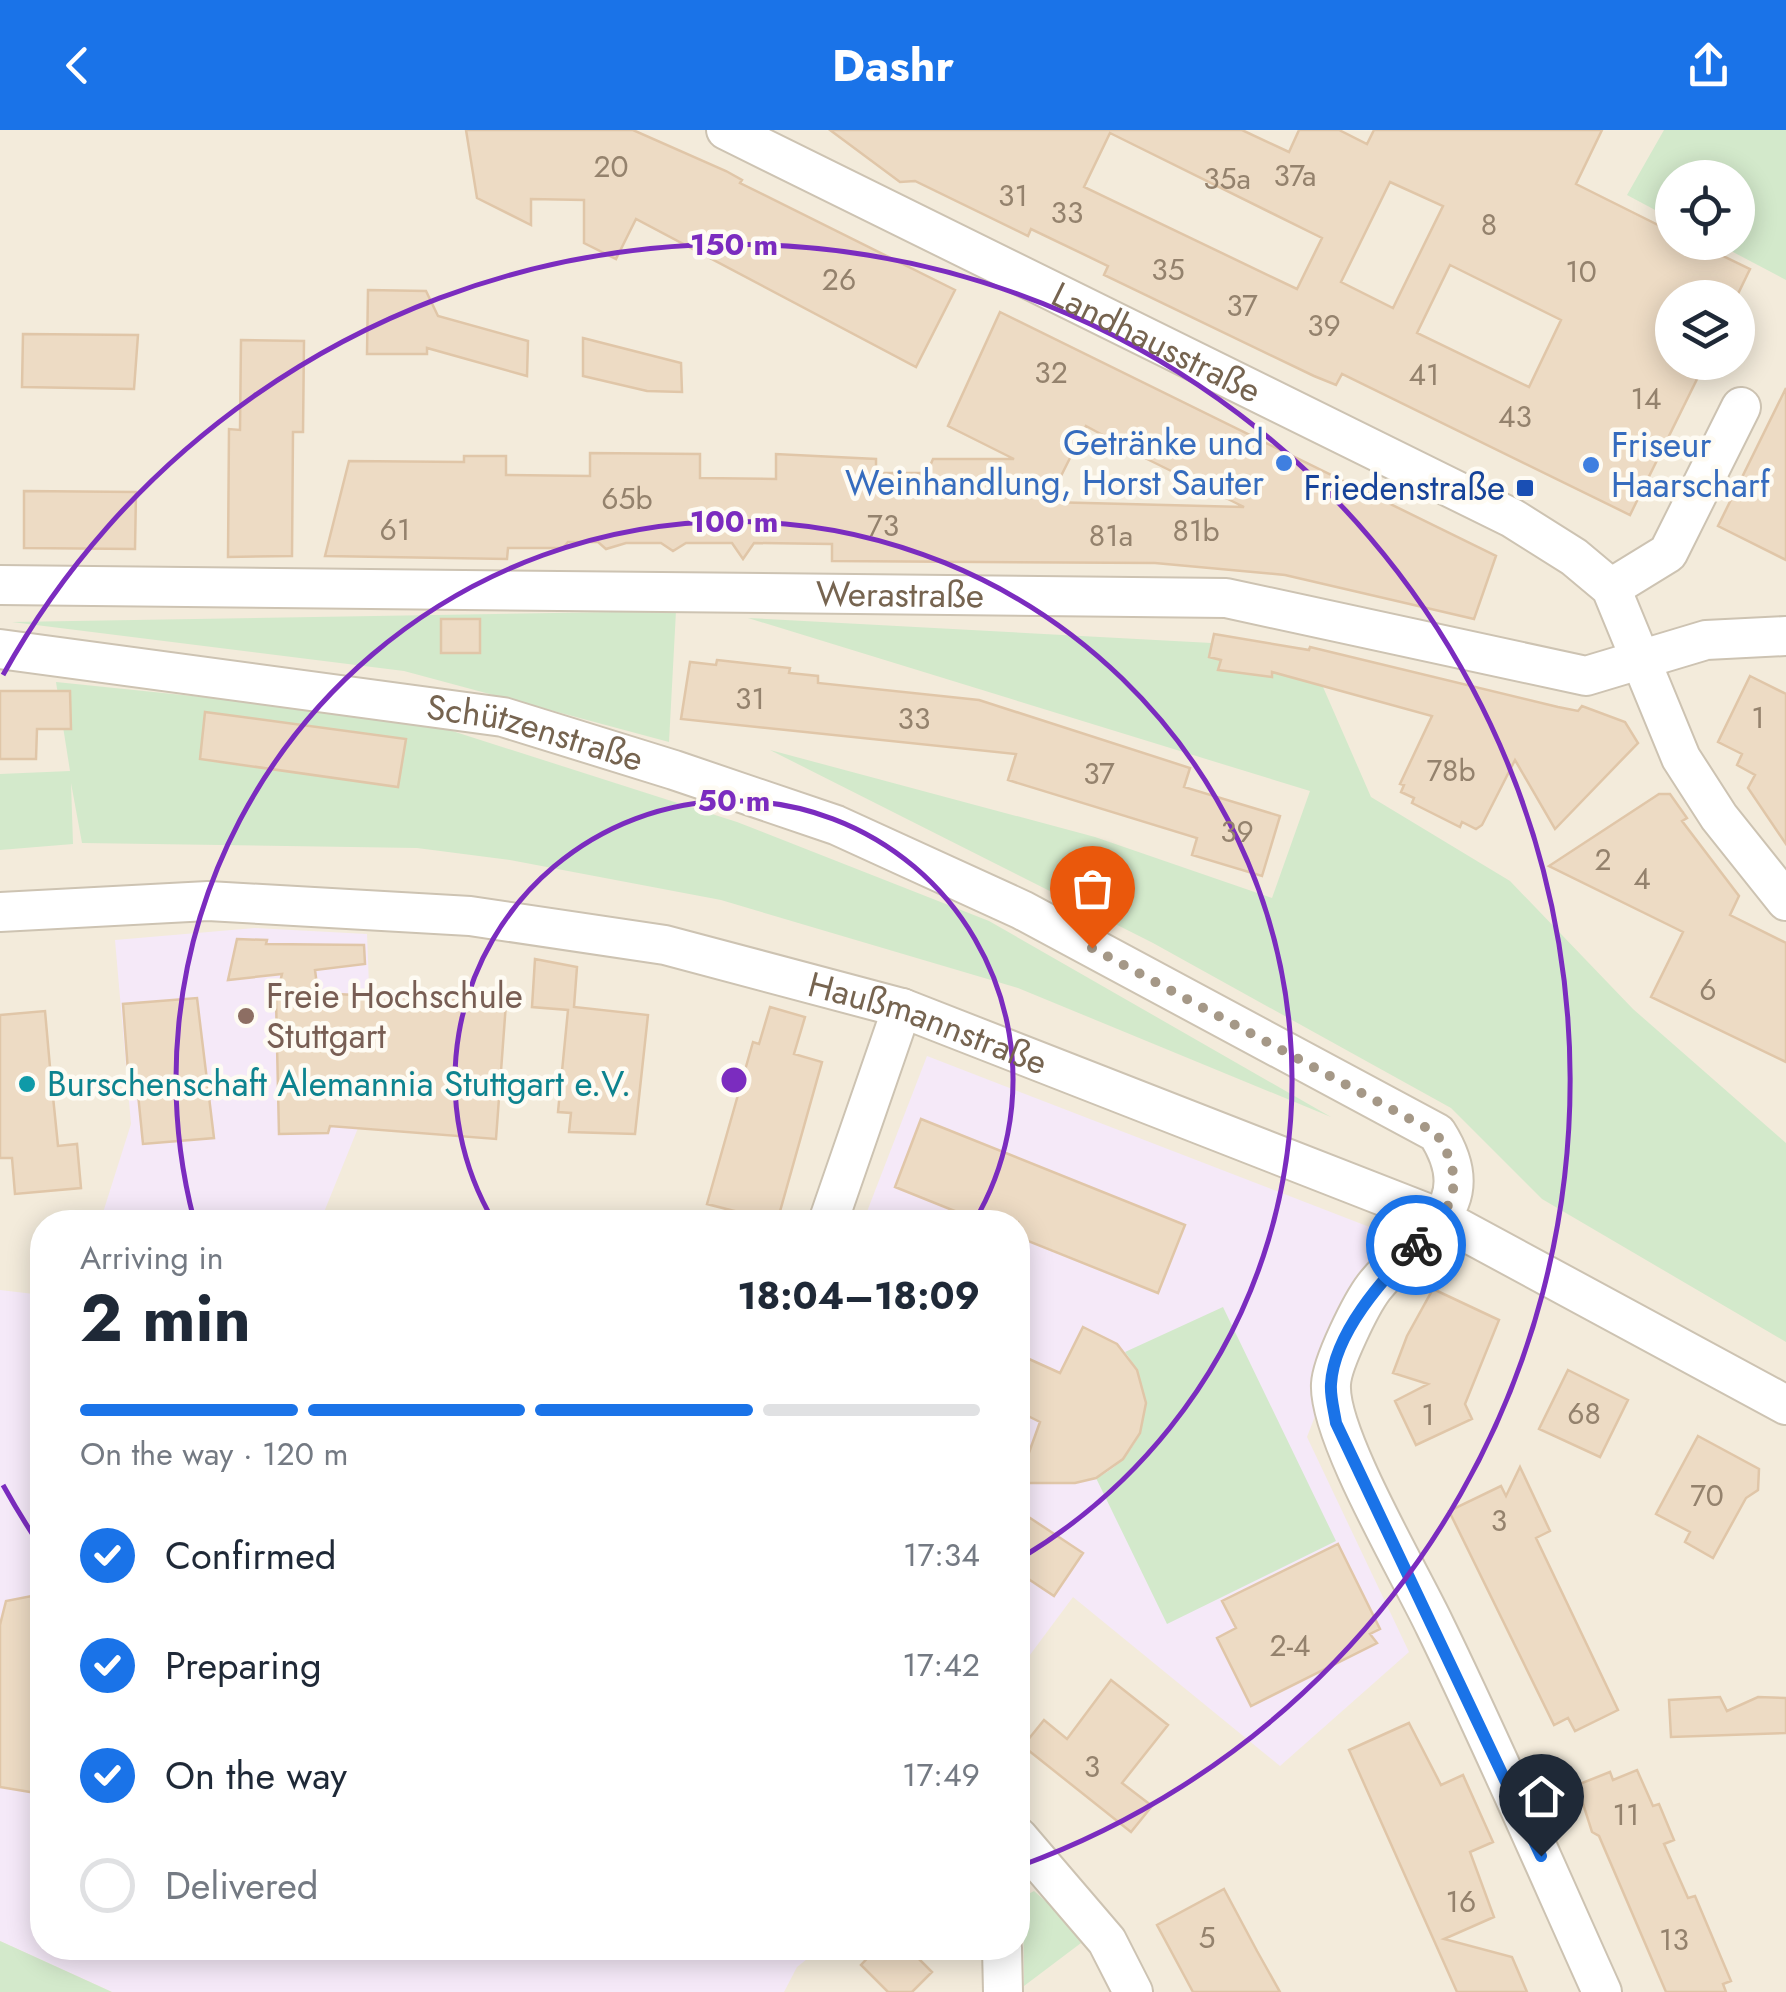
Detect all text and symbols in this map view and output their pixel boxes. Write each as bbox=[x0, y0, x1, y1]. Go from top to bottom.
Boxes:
text: Dashr bbox=[832, 33, 954, 98]
icon: back bbox=[50, 38, 105, 93]
icon: share bbox=[1681, 38, 1736, 93]
house number: 20 bbox=[593, 145, 629, 188]
house number: 37a bbox=[1273, 154, 1317, 197]
house number: 35a bbox=[1203, 157, 1251, 200]
map controls bbox=[1655, 160, 1755, 380]
button: locate bbox=[1655, 160, 1755, 260]
house number: 31 bbox=[998, 174, 1028, 217]
house number: 33 bbox=[1051, 191, 1083, 234]
house number: 8 bbox=[1481, 203, 1497, 246]
text: 150 m bbox=[690, 223, 778, 266]
house number: 35 bbox=[1151, 248, 1185, 291]
house number: 10 bbox=[1565, 250, 1597, 293]
house number: 26 bbox=[822, 258, 856, 301]
street label: Landhausstraße bbox=[1043, 270, 1270, 415]
button: layers bbox=[1655, 280, 1755, 380]
house number: 37 bbox=[1226, 284, 1258, 327]
house number: 39 bbox=[1307, 304, 1341, 347]
house number: 32 bbox=[1034, 351, 1068, 394]
house number: 41 bbox=[1409, 353, 1440, 396]
house number: 14 bbox=[1631, 377, 1662, 420]
house number: 43 bbox=[1498, 395, 1532, 438]
place label: Getränke und Weinhandlung, Horst Sauter bbox=[845, 418, 1264, 508]
place label: Friseur Haarscharf bbox=[1611, 420, 1771, 510]
marker: Getränke und Weinhandlung, Horst Sauter bbox=[1273, 452, 1295, 474]
marker: Friseur Haarscharf bbox=[1580, 454, 1602, 476]
place label: Friedenstraße bbox=[1304, 463, 1505, 513]
house number: 65b bbox=[601, 477, 653, 520]
marker: Friedenstraße bbox=[1514, 477, 1536, 499]
text: 100 m bbox=[690, 500, 778, 543]
house number: 73 bbox=[867, 504, 899, 547]
house number: 61 bbox=[380, 508, 410, 551]
house number: 81b bbox=[1173, 509, 1219, 552]
house number: 81a bbox=[1089, 514, 1133, 557]
street label: Werastraße bbox=[816, 569, 984, 620]
house number: 31 bbox=[735, 677, 765, 720]
street label: Schützenstraße bbox=[424, 682, 649, 784]
house number: 1 bbox=[1751, 696, 1765, 739]
house number: 33 bbox=[898, 697, 930, 740]
house number: 78b bbox=[1426, 749, 1476, 792]
house number: 37 bbox=[1083, 752, 1115, 795]
text: 50 m bbox=[698, 779, 770, 822]
house number: 39 bbox=[1220, 810, 1254, 853]
house number: 2 bbox=[1594, 838, 1612, 881]
pin bbox=[1050, 846, 1135, 949]
house number: 4 bbox=[1633, 857, 1651, 900]
icon: bag bbox=[1065, 861, 1120, 916]
street label: Haußmannstraße bbox=[803, 959, 1055, 1087]
house number: 6 bbox=[1699, 968, 1717, 1011]
place label: Freie Hochschule Stuttgart bbox=[266, 971, 523, 1061]
marker: Freie Hochschule Stuttgart bbox=[235, 1005, 257, 1027]
place label: Burschenschaft Alemannia Stuttgart e.V. bbox=[47, 1059, 631, 1109]
centre of rings bbox=[716, 1062, 752, 1098]
marker: Burschenschaft Alemannia Stuttgart e.V. bbox=[16, 1073, 38, 1095]
courier bbox=[1366, 1195, 1466, 1295]
icon: bike bbox=[1389, 1218, 1444, 1273]
text: Arriving in bbox=[80, 1235, 224, 1281]
text: 18:04–18:09 bbox=[737, 1268, 980, 1323]
text: 2 min bbox=[80, 1271, 251, 1365]
house number: 68 bbox=[1567, 1392, 1601, 1435]
house number: 1 bbox=[1421, 1393, 1435, 1436]
text: On the way · 120 m bbox=[80, 1431, 348, 1477]
house number: 70 bbox=[1690, 1474, 1724, 1517]
house number: 3 bbox=[1491, 1499, 1507, 1542]
icon: check bbox=[80, 1528, 135, 1583]
text: Confirmed bbox=[165, 1528, 336, 1583]
text: 17:34 bbox=[903, 1532, 980, 1578]
house number: 2-4 bbox=[1270, 1624, 1310, 1667]
icon: check bbox=[80, 1638, 135, 1693]
text: Preparing bbox=[165, 1638, 322, 1693]
text: 17:42 bbox=[902, 1642, 980, 1688]
house number: 3 bbox=[1084, 1745, 1100, 1788]
icon: check bbox=[80, 1748, 135, 1803]
text: On the way bbox=[165, 1748, 347, 1803]
text: 17:49 bbox=[902, 1752, 980, 1798]
pin bbox=[1499, 1754, 1584, 1857]
icon: home bbox=[1514, 1769, 1569, 1824]
house number: 11 bbox=[1613, 1793, 1640, 1836]
text: Delivered bbox=[165, 1858, 318, 1913]
house number: 16 bbox=[1446, 1880, 1476, 1923]
house number: 5 bbox=[1199, 1916, 1215, 1959]
house number: 13 bbox=[1659, 1918, 1689, 1961]

